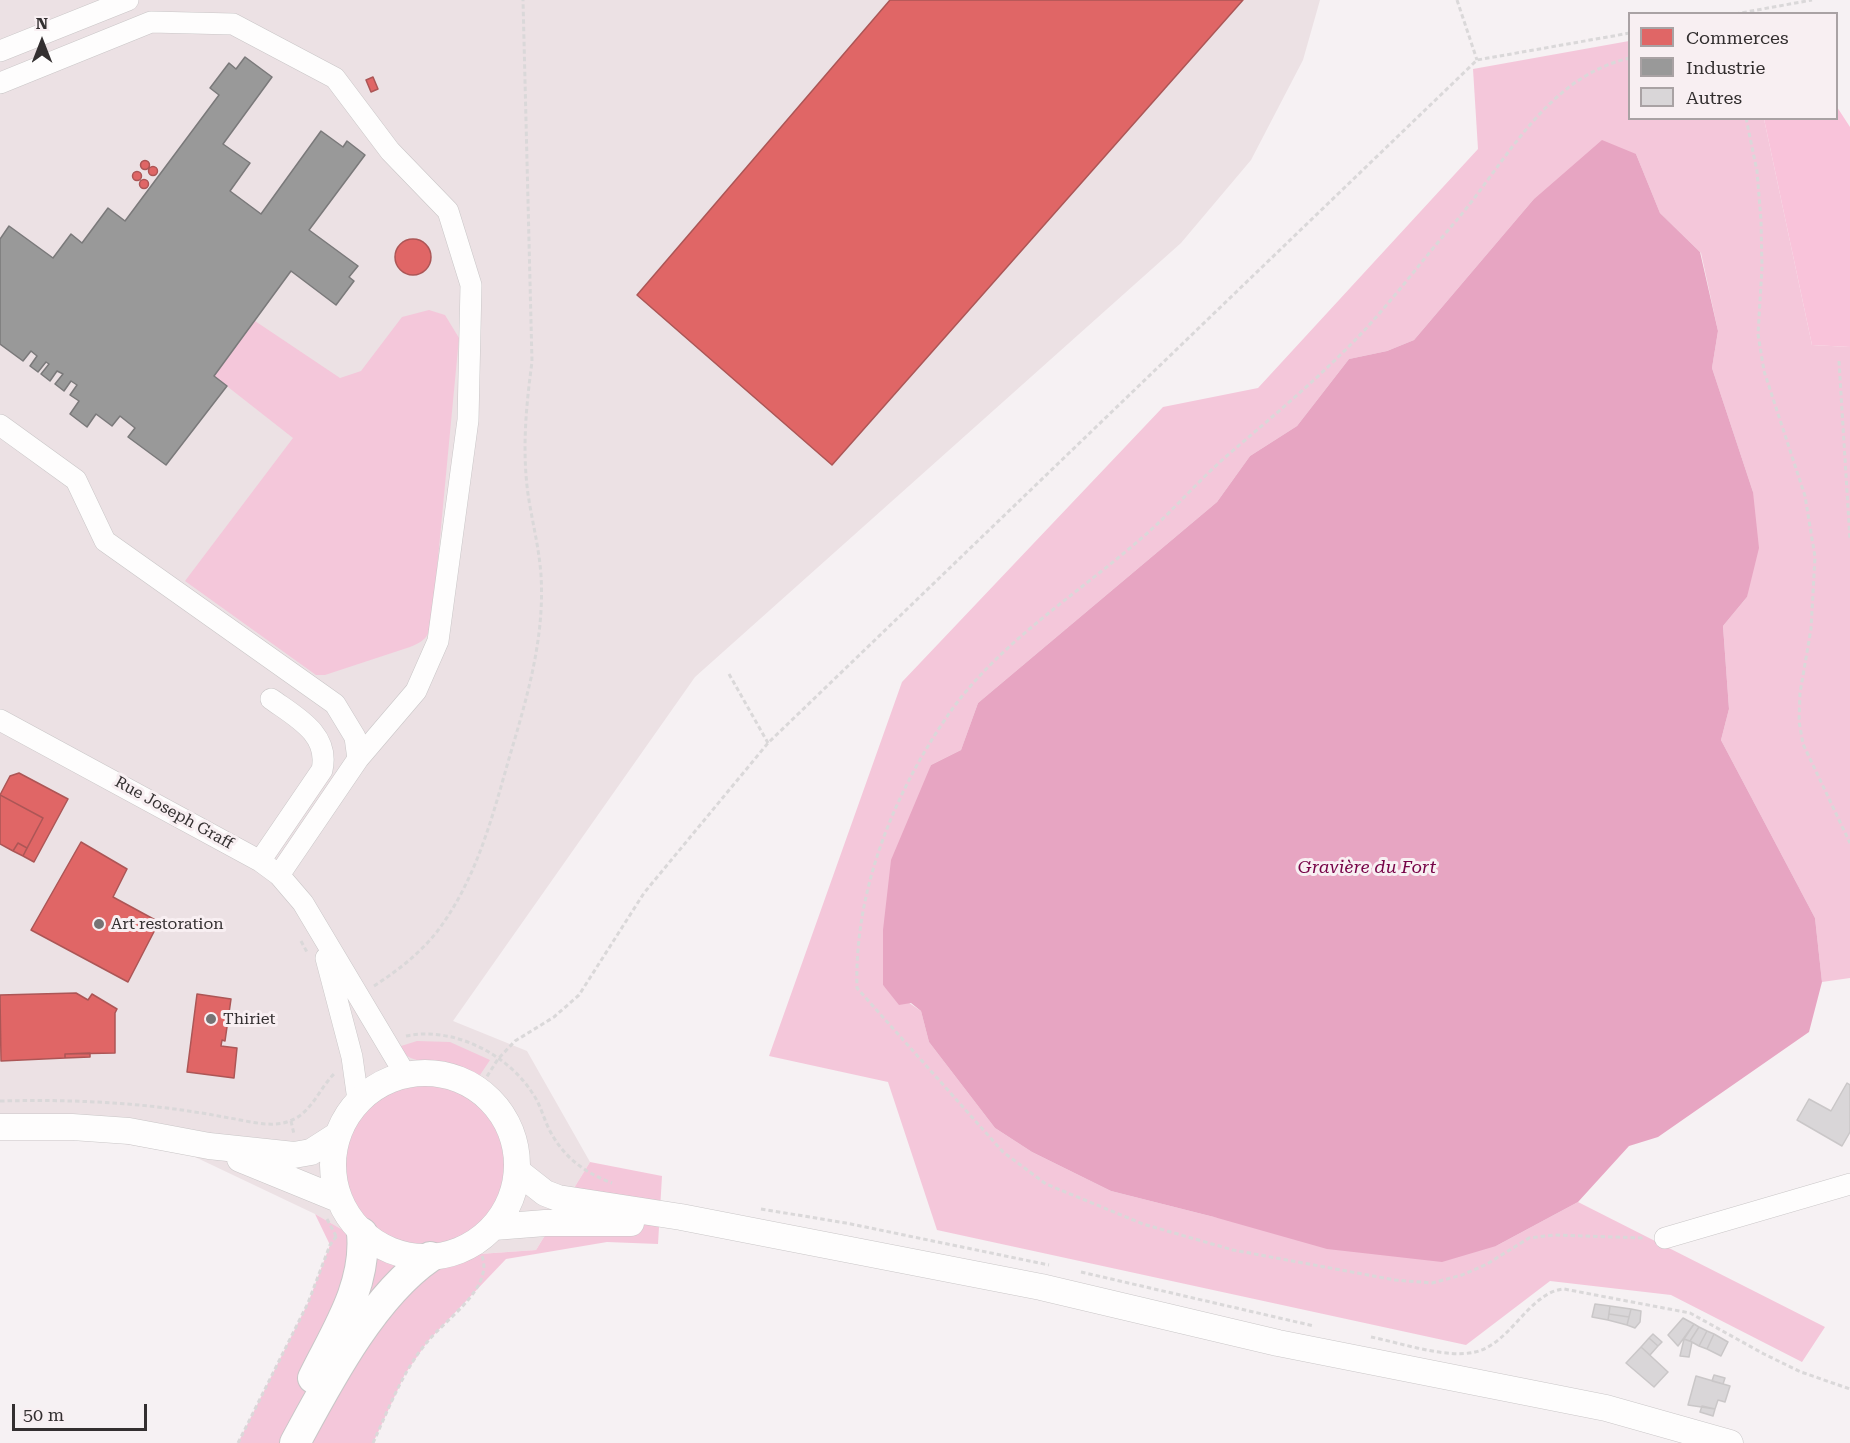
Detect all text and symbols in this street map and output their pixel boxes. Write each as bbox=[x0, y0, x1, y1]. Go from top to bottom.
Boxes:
north arrow bbox=[12, 12, 72, 72]
legend bbox=[1628, 12, 1838, 120]
text: N bbox=[36, 14, 48, 33]
text: Commerces bbox=[1686, 27, 1788, 48]
text: Industrie bbox=[1686, 57, 1765, 78]
text: Autres bbox=[1686, 87, 1742, 108]
street label: Rue Joseph Graff bbox=[111, 772, 237, 854]
water label: Gravière du Fort bbox=[1298, 857, 1436, 879]
place label: Art restoration bbox=[111, 914, 224, 934]
marker: Art restoration bbox=[92, 917, 106, 931]
place label: Thiriet bbox=[223, 1009, 276, 1029]
marker: Thiriet bbox=[204, 1012, 218, 1026]
scale bar bbox=[15, 1392, 150, 1430]
text: 50 m bbox=[23, 1404, 64, 1425]

